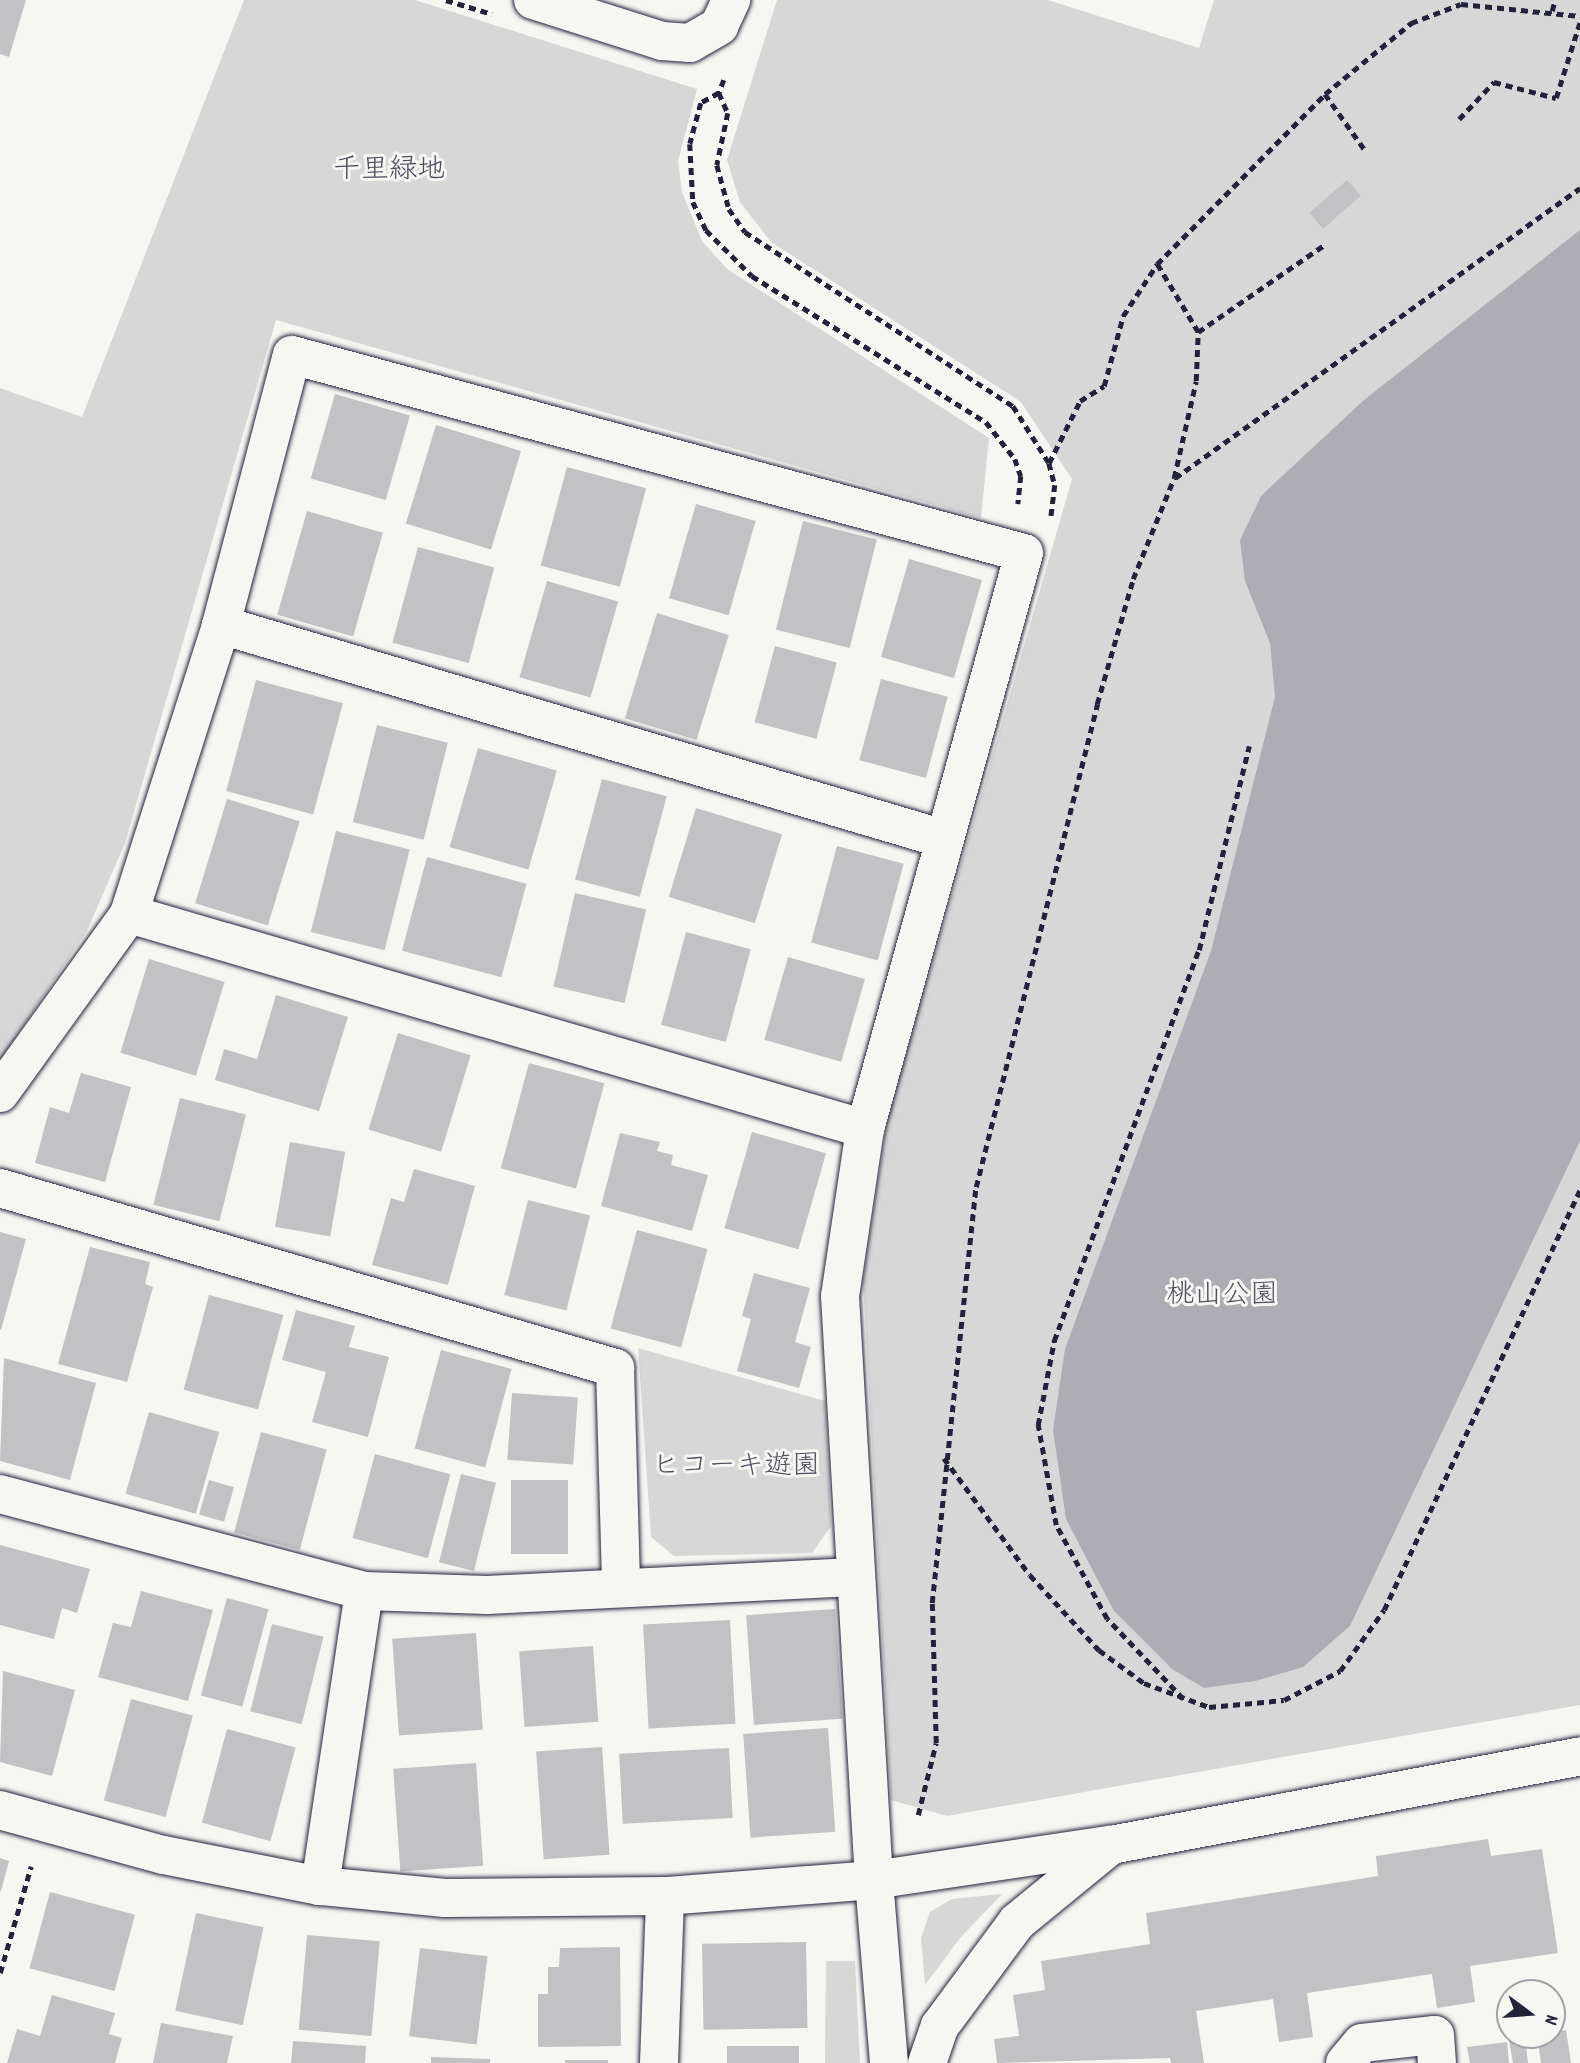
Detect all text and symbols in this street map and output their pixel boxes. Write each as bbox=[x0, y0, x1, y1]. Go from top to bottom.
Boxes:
park label: 千里緑地 bbox=[333, 155, 445, 189]
park label: 桃山公園 bbox=[1166, 1280, 1278, 1314]
park label: ヒコーキ遊園 bbox=[652, 1451, 820, 1485]
north arrow bbox=[1496, 1979, 1566, 2049]
text: N bbox=[1535, 2011, 1564, 2028]

